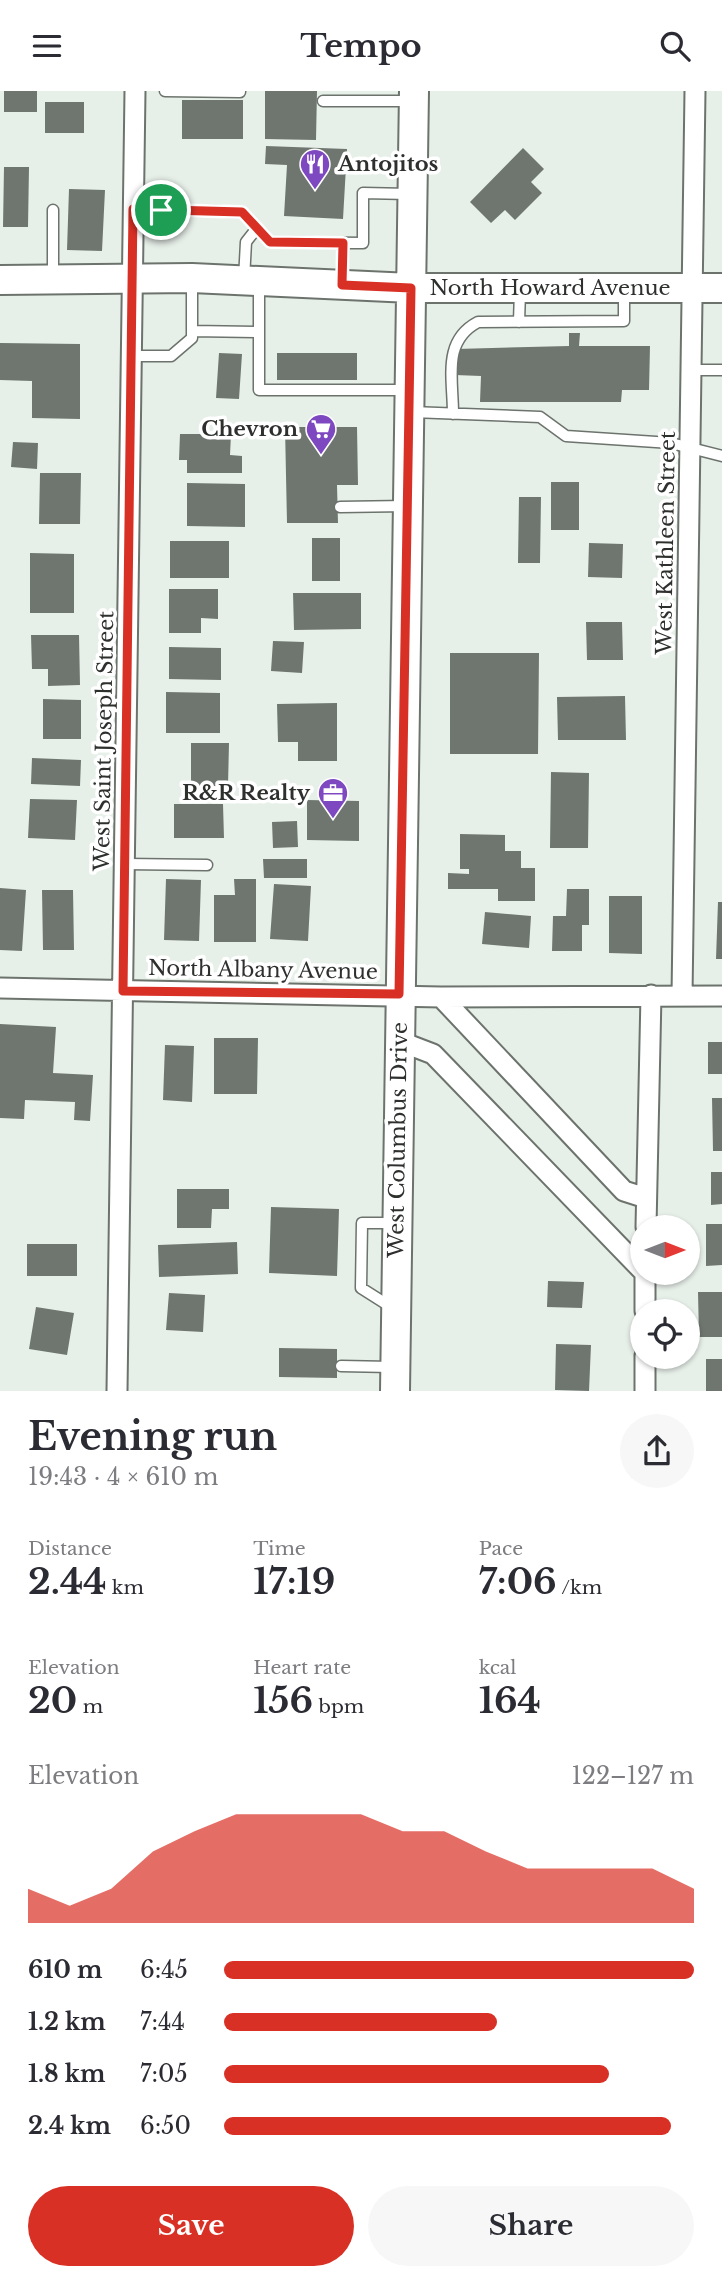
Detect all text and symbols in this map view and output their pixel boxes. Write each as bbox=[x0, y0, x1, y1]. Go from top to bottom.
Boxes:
text: Tempo bbox=[300, 26, 422, 66]
icon: menu bbox=[28, 27, 66, 65]
icon: search bbox=[656, 27, 694, 65]
restaurant icon: Antojitos bbox=[298, 147, 332, 191]
place label: Antojitos bbox=[337, 151, 439, 177]
pin bbox=[131, 180, 191, 240]
icon: arrive bbox=[142, 191, 180, 229]
street label: North Howard Avenue bbox=[429, 275, 671, 301]
supermarket icon: Chevron bbox=[304, 412, 338, 456]
place label: Chevron bbox=[201, 416, 298, 442]
street label: West Kathleen Street bbox=[651, 431, 681, 656]
street label: West Saint Joseph Street bbox=[89, 611, 119, 872]
office icon: R&R Realty bbox=[316, 776, 350, 820]
place label: R&R Realty bbox=[182, 780, 310, 806]
street label: North Albany Avenue bbox=[148, 955, 378, 985]
street label: West Columbus Drive bbox=[383, 1022, 413, 1259]
north arrow bbox=[630, 1215, 700, 1285]
map controls bbox=[630, 1215, 700, 1369]
button: locate bbox=[630, 1299, 700, 1369]
text: Evening run bbox=[28, 1413, 277, 1460]
button: share bbox=[620, 1414, 694, 1488]
text: 19:43 · 4 × 610 m bbox=[28, 1463, 218, 1491]
text: Distance bbox=[28, 1537, 112, 1560]
text: Time bbox=[253, 1537, 306, 1560]
text: Pace bbox=[479, 1537, 523, 1560]
text: 2.44 bbox=[28, 1560, 106, 1603]
text: 17:19 bbox=[253, 1560, 335, 1603]
text: 7:06 bbox=[479, 1560, 557, 1603]
text: km bbox=[106, 1576, 144, 1599]
text: /km bbox=[557, 1576, 602, 1599]
text: Elevation bbox=[28, 1656, 120, 1679]
text: Heart rate bbox=[253, 1656, 351, 1679]
text: kcal bbox=[479, 1656, 517, 1679]
text: 20 bbox=[28, 1679, 77, 1722]
text: 156 bbox=[253, 1679, 313, 1722]
text: 164 bbox=[479, 1679, 541, 1722]
text: m bbox=[77, 1695, 103, 1718]
text: bpm bbox=[313, 1695, 364, 1718]
text: Elevation bbox=[28, 1762, 139, 1790]
text: 122–127 m bbox=[572, 1762, 694, 1790]
text: 610 m bbox=[28, 1956, 102, 1984]
text: 6:45 bbox=[140, 1956, 188, 1984]
text: 1.2 km bbox=[28, 2008, 106, 2036]
text: 7:44 bbox=[140, 2008, 185, 2036]
text: 1.8 km bbox=[28, 2060, 105, 2088]
text: 7:05 bbox=[140, 2060, 188, 2088]
text: 2.4 km bbox=[28, 2112, 111, 2140]
text: 6:50 bbox=[140, 2112, 191, 2140]
button: Save bbox=[28, 2186, 354, 2266]
button: Share bbox=[368, 2186, 694, 2266]

